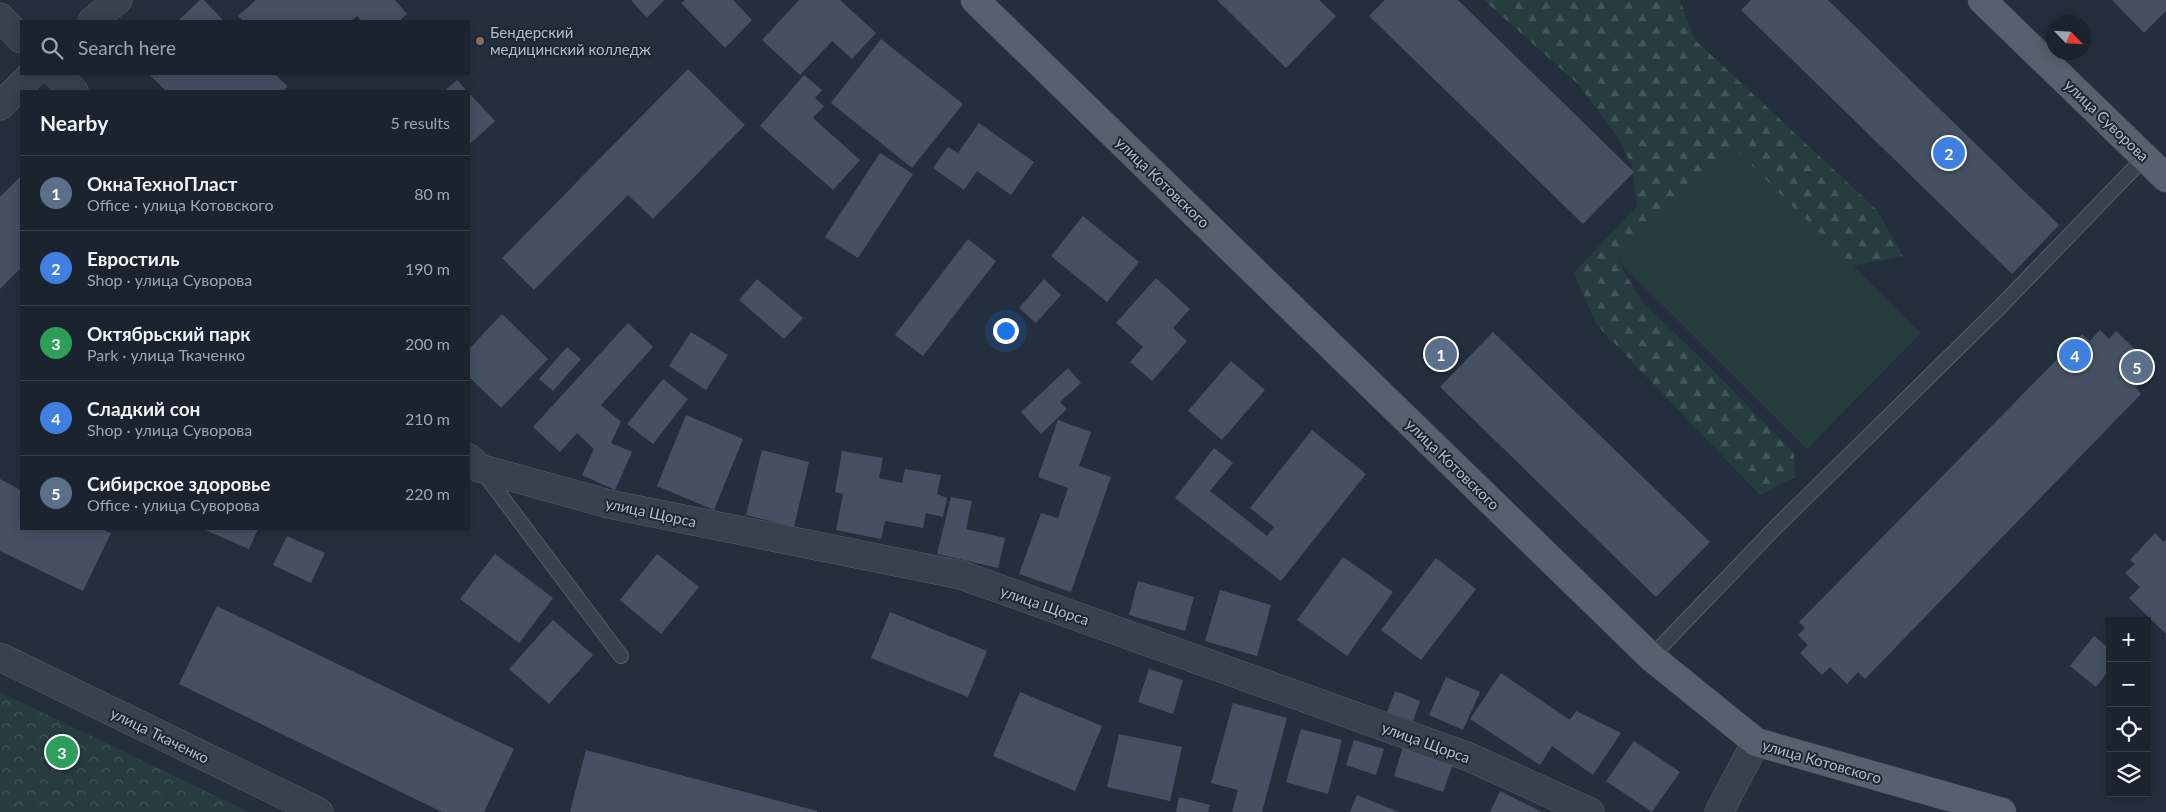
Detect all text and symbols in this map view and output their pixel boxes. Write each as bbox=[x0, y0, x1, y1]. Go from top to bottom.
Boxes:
north arrow bbox=[2046, 15, 2091, 60]
search box bbox=[20, 20, 470, 75]
place label: Бендерский медицинский колледж bbox=[490, 23, 651, 58]
icon: search bbox=[38, 34, 66, 62]
marker: Бендерский медицинский колледж bbox=[474, 35, 486, 47]
text: Search here bbox=[78, 36, 176, 59]
street label: улица Суворова bbox=[2061, 75, 2153, 165]
text: Nearby bbox=[40, 110, 108, 135]
text: 5 results bbox=[390, 113, 450, 132]
street label: улица Котовского bbox=[1112, 133, 1214, 231]
pin: 2 bbox=[1933, 134, 1965, 172]
text: ОкнаТехноПласт bbox=[87, 172, 238, 195]
text: 1 bbox=[51, 184, 61, 203]
text: 80 m bbox=[414, 184, 450, 203]
text: Office · улица Котовского bbox=[87, 195, 274, 214]
text: Евростиль bbox=[87, 247, 180, 270]
text: 2 bbox=[51, 259, 61, 278]
text: 190 m bbox=[405, 259, 450, 278]
text: Shop · улица Суворова bbox=[87, 270, 252, 289]
your location bbox=[993, 318, 1019, 344]
text: Октябрьский парк bbox=[87, 322, 251, 345]
text: 3 bbox=[51, 334, 61, 353]
text: 200 m bbox=[405, 334, 450, 353]
pin: 1 bbox=[1425, 335, 1457, 373]
pin: 4 bbox=[2059, 336, 2091, 374]
text: Park · улица Ткаченко bbox=[87, 345, 245, 364]
pin: 5 bbox=[2121, 348, 2153, 386]
text: Сладкий сон bbox=[87, 397, 200, 420]
text: 4 bbox=[51, 409, 61, 428]
text: 210 m bbox=[405, 409, 450, 428]
street label: улица Котовского bbox=[1402, 415, 1504, 513]
text: Shop · улица Суворова bbox=[87, 420, 252, 439]
text: Сибирское здоровье bbox=[87, 472, 270, 495]
text: 5 bbox=[51, 484, 61, 503]
text: 220 m bbox=[405, 484, 450, 503]
street label: улица Щорса bbox=[604, 494, 698, 530]
text: Office · улица Суворова bbox=[87, 495, 260, 514]
street label: улица Щорса bbox=[998, 581, 1092, 629]
map controls bbox=[2106, 617, 2151, 797]
button: + bbox=[2106, 617, 2151, 662]
button: − bbox=[2106, 662, 2151, 707]
street label: улица Ткаченко bbox=[108, 703, 212, 767]
button: locate bbox=[2106, 707, 2151, 752]
street label: улица Щорса bbox=[1379, 718, 1473, 766]
pin: 3 bbox=[46, 733, 78, 771]
street label: улица Котовского bbox=[1760, 735, 1884, 787]
button: layers bbox=[2106, 752, 2151, 797]

